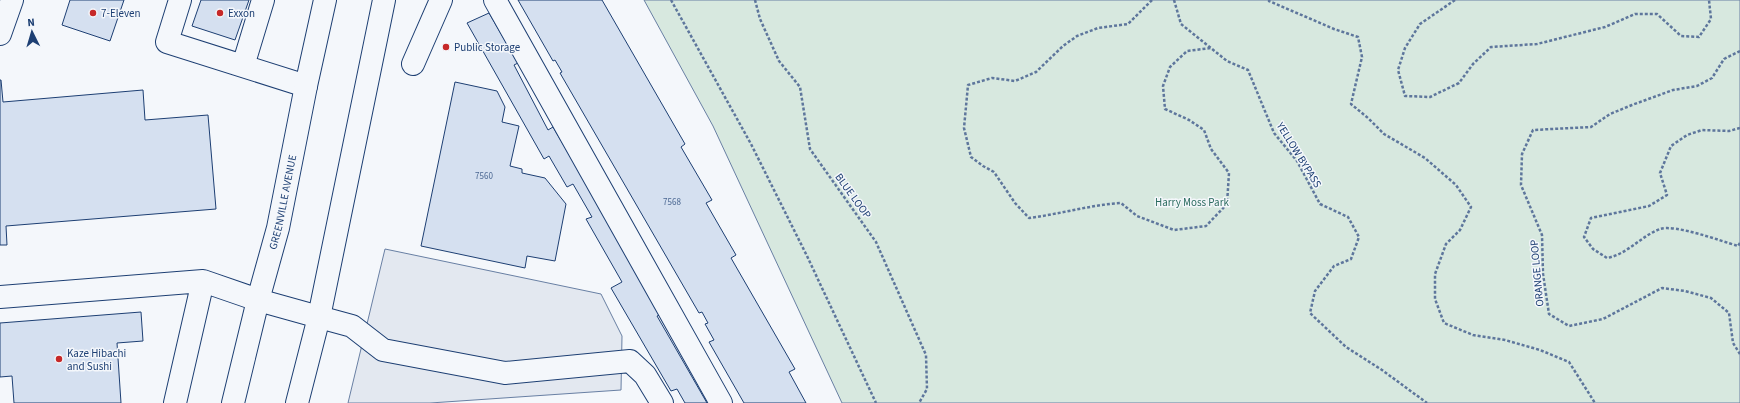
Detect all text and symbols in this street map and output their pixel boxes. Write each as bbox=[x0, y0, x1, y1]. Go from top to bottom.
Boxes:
place label: 7-Eleven bbox=[101, 6, 141, 21]
place label: Exxon bbox=[228, 6, 255, 21]
marker: 7-Eleven bbox=[88, 8, 98, 18]
marker: Exxon bbox=[215, 8, 225, 18]
north arrow bbox=[12, 12, 52, 52]
text: N bbox=[27, 15, 35, 30]
place label: Public Storage bbox=[454, 40, 521, 55]
marker: Public Storage bbox=[441, 42, 451, 52]
street label: YELLOW BYPASS bbox=[1272, 119, 1325, 191]
street label: GREENVILLE AVENUE bbox=[265, 153, 300, 251]
house number: 7560 bbox=[475, 170, 493, 183]
street label: BLUE LOOP bbox=[832, 170, 874, 222]
park label: Harry Moss Park bbox=[1155, 195, 1229, 210]
house number: 7568 bbox=[663, 196, 681, 209]
street label: ORANGE LOOP bbox=[1527, 239, 1547, 307]
place label: Kaze Hibachi and Sushi bbox=[67, 346, 126, 374]
marker: Kaze Hibachi and Sushi bbox=[54, 354, 64, 364]

